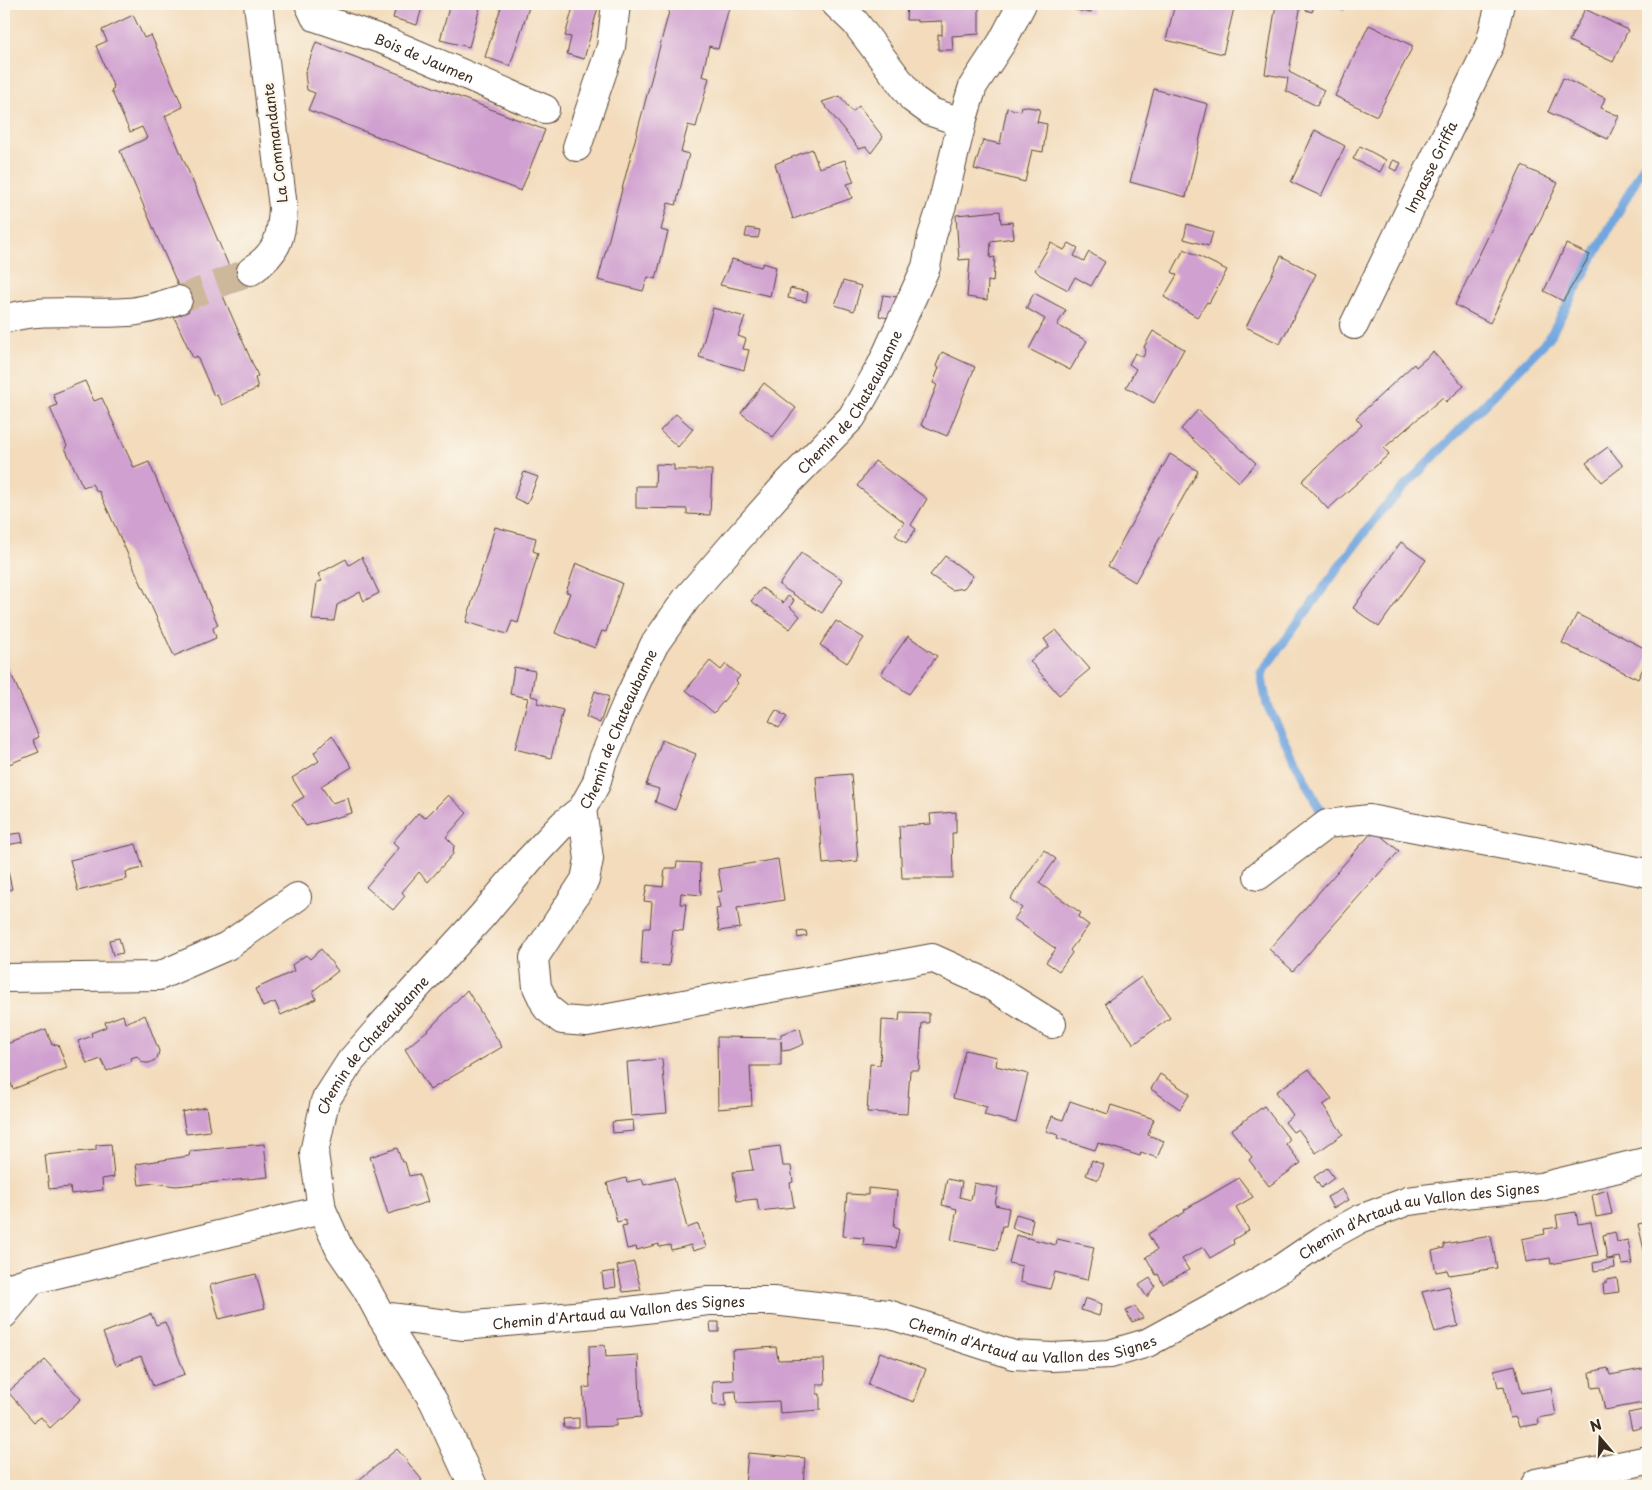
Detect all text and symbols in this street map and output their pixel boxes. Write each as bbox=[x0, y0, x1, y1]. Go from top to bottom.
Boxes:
street label: Bois de Jaumen bbox=[372, 27, 478, 88]
street label: La Commandante bbox=[257, 81, 293, 204]
street label: Impasse Griffa bbox=[1399, 117, 1462, 216]
street label: Chemin de Chateaubanne bbox=[792, 326, 907, 478]
street label: Chemin de Chateaubanne bbox=[574, 645, 661, 813]
street label: Chemin de Chateaubanne bbox=[312, 970, 433, 1116]
street label: Chemin d'Artaud au Vallon des Signes bbox=[1294, 1177, 1540, 1264]
street label: Chemin d'Artaud au Vallon des Signes bbox=[491, 1290, 745, 1334]
street label: Chemin d'Artaud au Vallon des Signes bbox=[906, 1311, 1160, 1368]
north arrow bbox=[1574, 1412, 1624, 1462]
text: N bbox=[1587, 1414, 1604, 1437]

